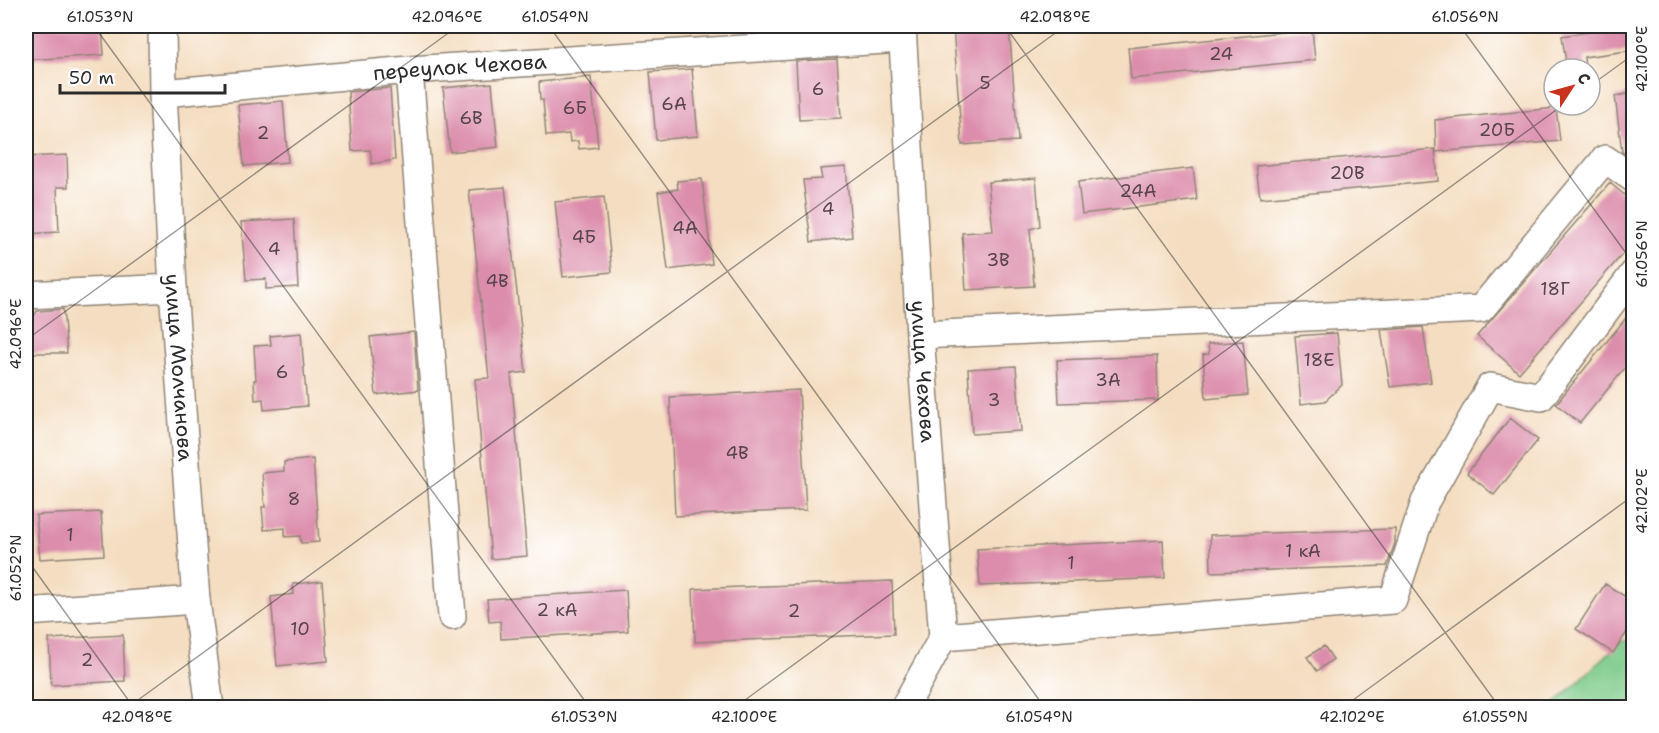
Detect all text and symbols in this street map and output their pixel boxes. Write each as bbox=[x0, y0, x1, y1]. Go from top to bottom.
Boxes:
text: 61.053°N bbox=[67, 7, 133, 27]
text: 42.096°E bbox=[412, 7, 482, 27]
text: 61.054°N bbox=[521, 7, 589, 27]
text: 42.098°E bbox=[1019, 7, 1091, 27]
text: 61.056°N bbox=[1431, 7, 1499, 27]
text: 42.100°E bbox=[1632, 26, 1652, 92]
house number: 24 bbox=[1209, 42, 1233, 66]
street label: переулок Чехова bbox=[372, 47, 548, 87]
scale bar bbox=[60, 57, 225, 95]
north arrow bbox=[1542, 57, 1602, 117]
text: 50 m bbox=[69, 66, 114, 90]
text: С bbox=[1572, 68, 1595, 89]
house number: 5 bbox=[979, 71, 991, 95]
house number: 6 bbox=[812, 77, 824, 101]
house number: 6А bbox=[661, 92, 687, 116]
house number: 6Б bbox=[563, 96, 587, 120]
house number: 6В bbox=[459, 106, 483, 130]
house number: 20Б bbox=[1479, 118, 1515, 142]
house number: 2 bbox=[257, 121, 269, 145]
house number: 20В bbox=[1329, 161, 1365, 185]
house number: 24А bbox=[1119, 179, 1157, 203]
house number: 4 bbox=[822, 197, 834, 221]
house number: 4А bbox=[672, 216, 698, 240]
text: 61.056°N bbox=[1632, 220, 1652, 288]
house number: 4Б bbox=[572, 225, 596, 249]
house number: 4 bbox=[268, 237, 280, 261]
house number: 3В bbox=[986, 248, 1010, 272]
house number: 4В bbox=[485, 269, 509, 293]
street label: улица Молчанова bbox=[158, 273, 200, 462]
house number: 18Г bbox=[1540, 277, 1570, 301]
text: 42.096°E bbox=[6, 299, 26, 369]
street label: улица Чехова bbox=[904, 299, 942, 444]
house number: 18Е bbox=[1303, 348, 1335, 372]
house number: 6 bbox=[276, 360, 288, 384]
house number: 3А bbox=[1095, 368, 1121, 392]
house number: 3 bbox=[988, 388, 1000, 412]
house number: 4В bbox=[725, 441, 749, 465]
text: 42.102°E bbox=[1632, 468, 1652, 534]
house number: 8 bbox=[288, 487, 300, 511]
house number: 1 bbox=[66, 523, 74, 547]
text: 61.052°N bbox=[6, 535, 26, 601]
house number: 1 кА bbox=[1285, 539, 1321, 563]
house number: 1 bbox=[1067, 551, 1075, 575]
house number: 2 кА bbox=[537, 598, 577, 622]
house number: 2 bbox=[788, 599, 800, 623]
house number: 10 bbox=[290, 617, 310, 641]
house number: 2 bbox=[81, 648, 93, 672]
text: 42.098°E bbox=[101, 707, 173, 727]
text: 61.053°N bbox=[551, 707, 617, 727]
text: 42.100°E bbox=[711, 707, 777, 727]
text: 61.054°N bbox=[1005, 707, 1073, 727]
text: 42.102°E bbox=[1319, 707, 1385, 727]
text: 61.055°N bbox=[1462, 707, 1528, 727]

